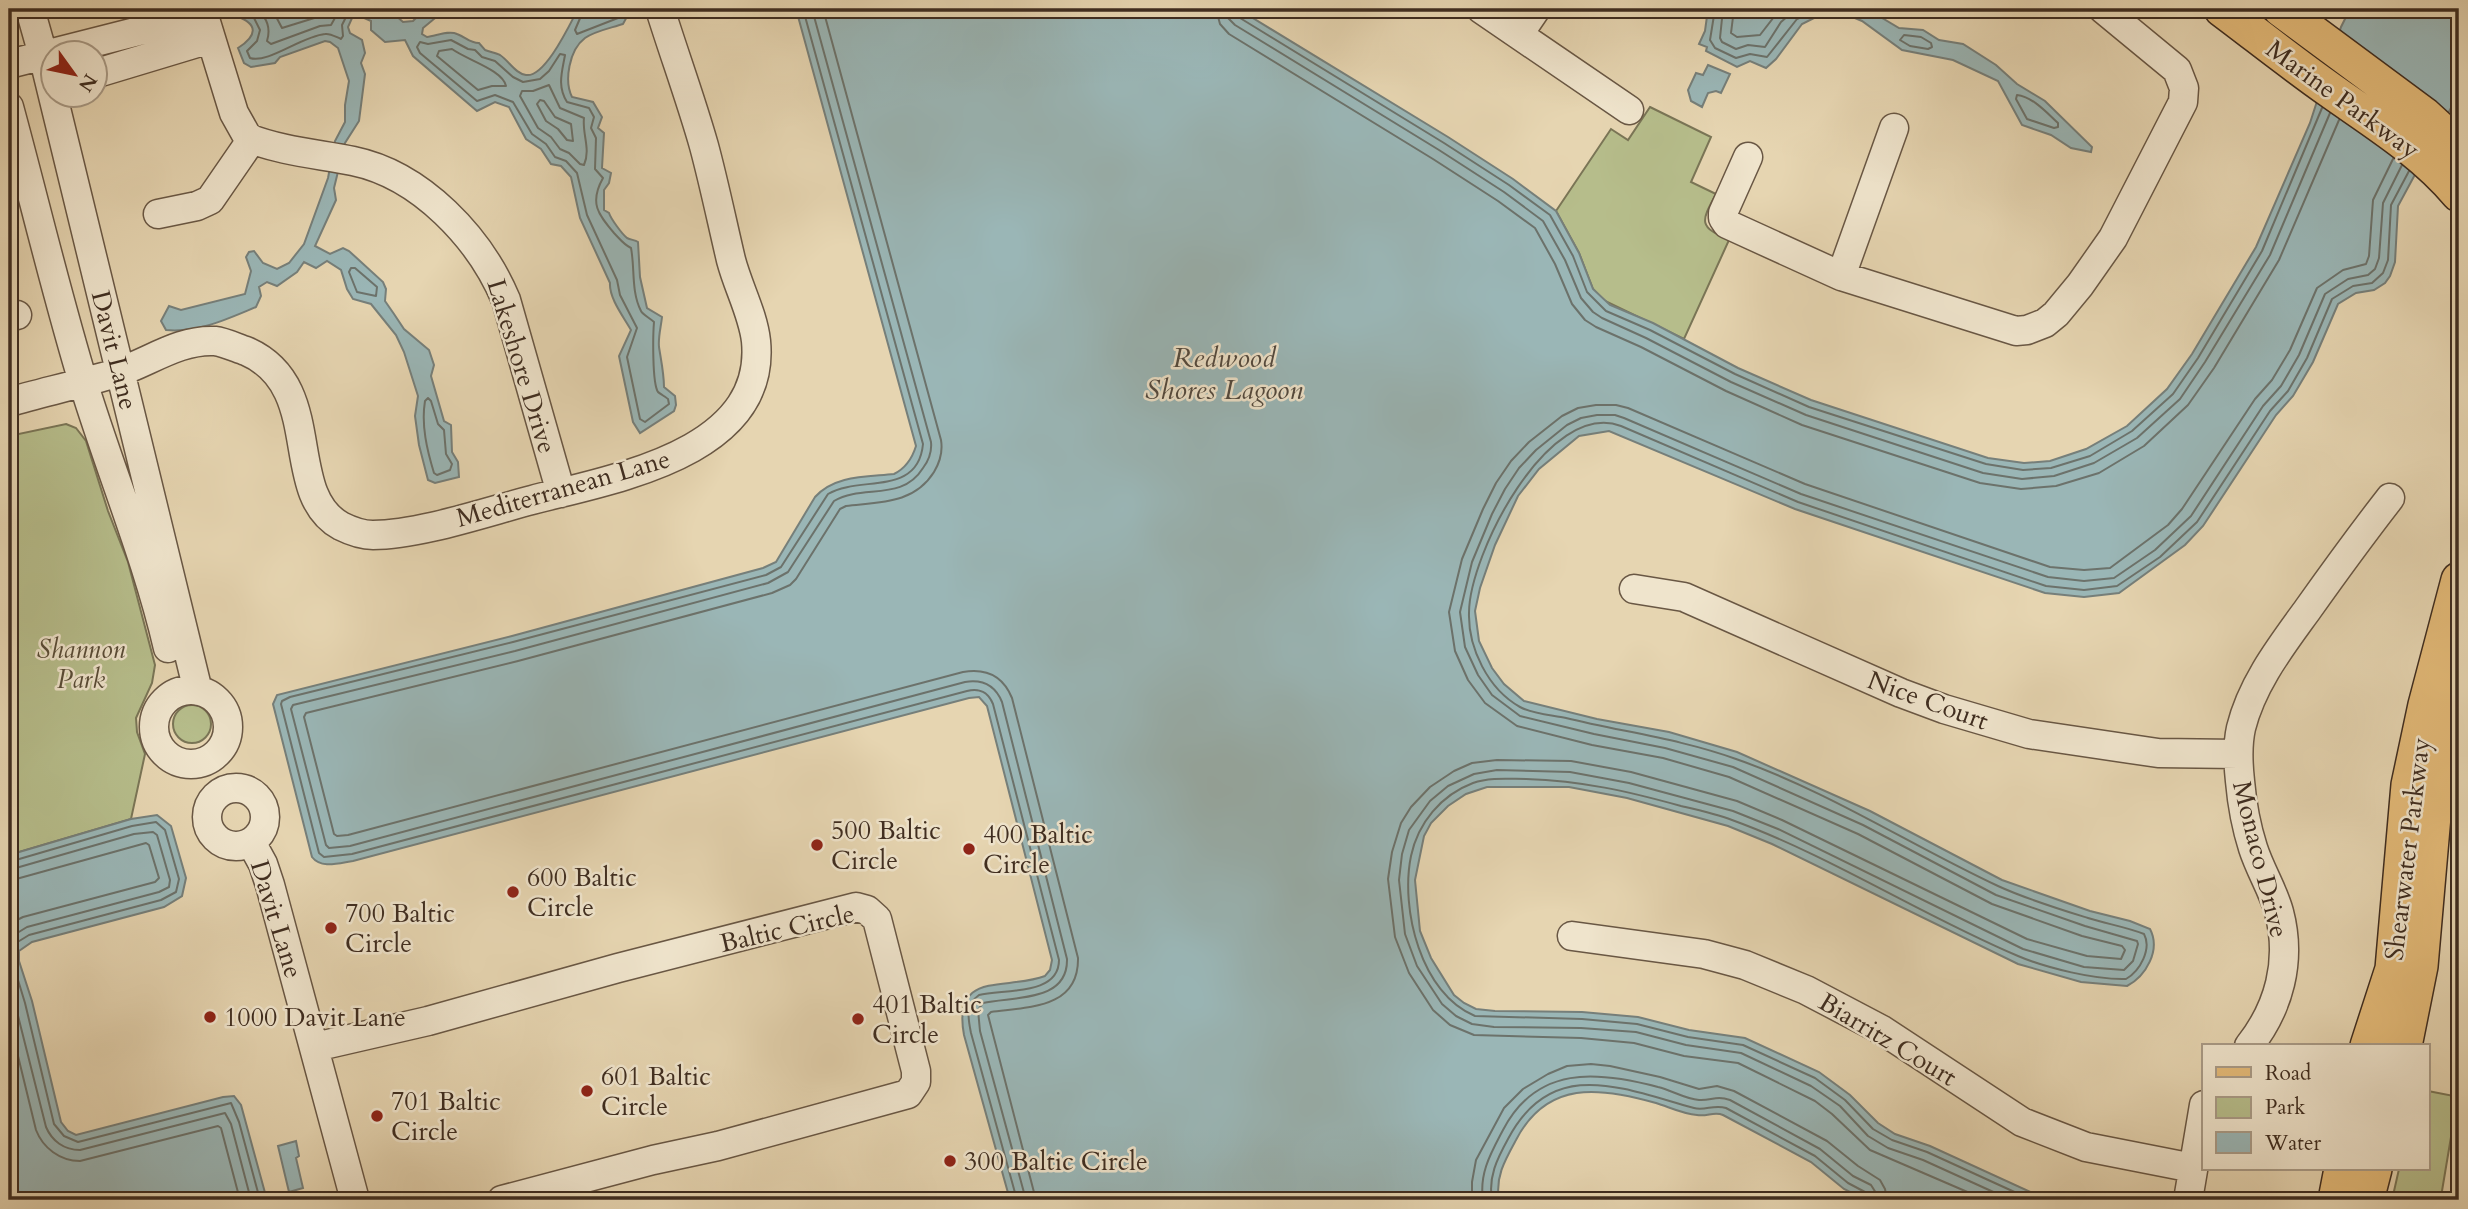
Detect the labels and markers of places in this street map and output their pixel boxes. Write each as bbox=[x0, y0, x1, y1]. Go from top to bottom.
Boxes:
place label: 500 Baltic Circle bbox=[831, 813, 941, 878]
place label: 400 Baltic Circle bbox=[983, 817, 1093, 882]
marker: 500 Baltic Circle bbox=[809, 837, 825, 853]
marker: 400 Baltic Circle bbox=[961, 841, 977, 857]
place label: 600 Baltic Circle bbox=[527, 860, 637, 925]
marker: 600 Baltic Circle bbox=[505, 884, 521, 900]
place label: 700 Baltic Circle bbox=[345, 896, 455, 961]
marker: 700 Baltic Circle bbox=[323, 920, 339, 936]
place label: 401 Baltic Circle bbox=[872, 987, 982, 1052]
place label: 1000 Davit Lane bbox=[224, 1000, 406, 1035]
marker: 1000 Davit Lane bbox=[202, 1009, 218, 1025]
marker: 401 Baltic Circle bbox=[850, 1011, 866, 1027]
place label: 601 Baltic Circle bbox=[601, 1059, 711, 1124]
marker: 601 Baltic Circle bbox=[579, 1083, 595, 1099]
place label: 701 Baltic Circle bbox=[391, 1084, 501, 1149]
marker: 701 Baltic Circle bbox=[369, 1108, 385, 1124]
place label: 300 Baltic Circle bbox=[964, 1144, 1148, 1179]
marker: 300 Baltic Circle bbox=[942, 1153, 958, 1169]

